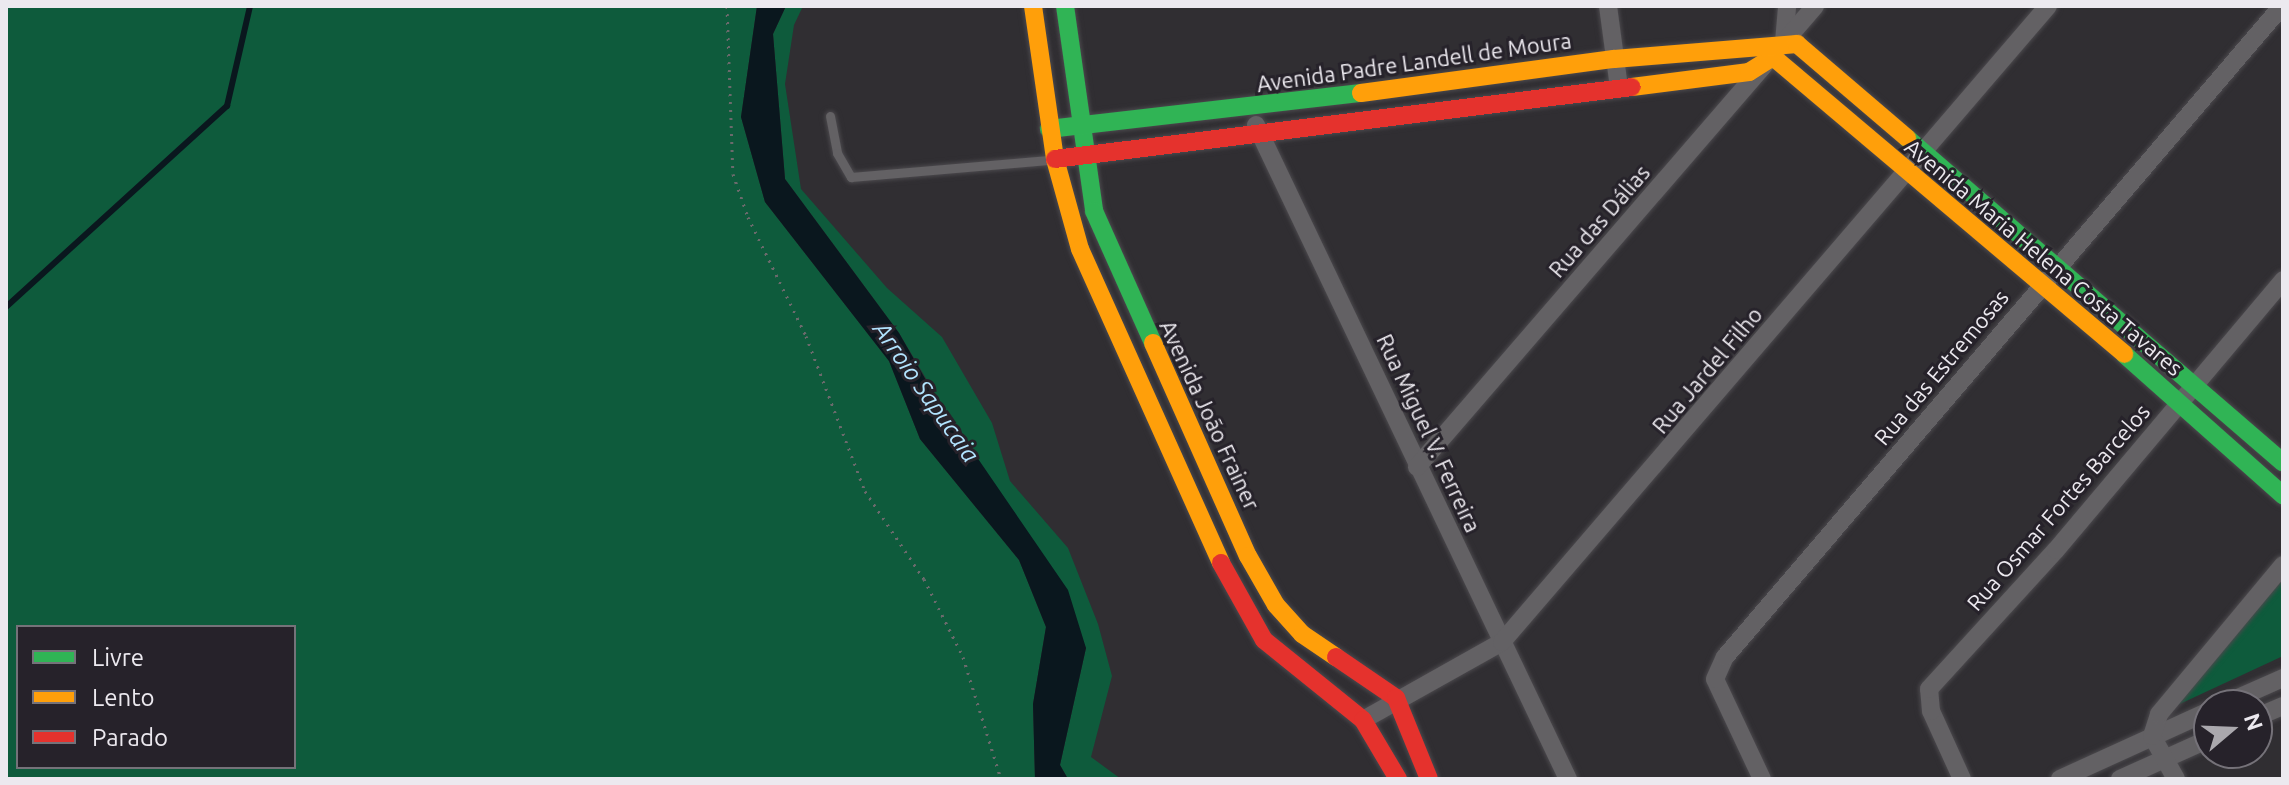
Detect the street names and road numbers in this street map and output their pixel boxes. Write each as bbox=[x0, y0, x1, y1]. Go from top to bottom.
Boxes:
street label: Avenida Padre Landell de Moura bbox=[1255, 27, 1573, 97]
street label: Avenida Maria Helena Costa Tavares bbox=[1900, 133, 2188, 381]
street label: Rua das Dálias bbox=[1543, 159, 1655, 283]
street label: Rua das Estremosas bbox=[1868, 284, 2014, 450]
street label: Rua Jardel Filho bbox=[1646, 301, 1768, 439]
street label: Avenida João Frainer bbox=[1154, 316, 1266, 514]
street label: Rua Miguel V. Ferreira bbox=[1371, 330, 1487, 536]
street label: Rua Osmar Fortes Barcelos bbox=[1961, 398, 2155, 616]

